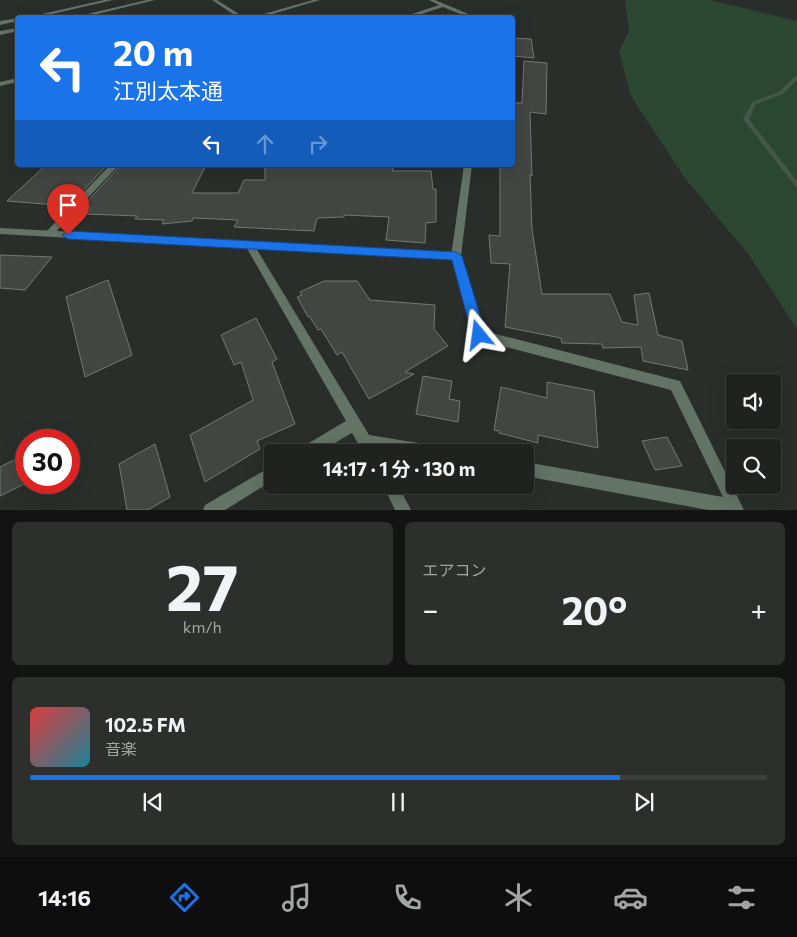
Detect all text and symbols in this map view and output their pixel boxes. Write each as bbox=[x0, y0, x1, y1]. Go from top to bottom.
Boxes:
text: 20 m bbox=[113, 30, 193, 73]
icon: left bbox=[30, 35, 95, 100]
text: 江別太本通 bbox=[113, 77, 223, 104]
icon: left bbox=[198, 130, 226, 158]
icon: ahead bbox=[251, 130, 279, 158]
icon: right bbox=[304, 130, 332, 158]
pin bbox=[47, 184, 89, 235]
icon: arrive bbox=[54, 191, 82, 219]
position arrow bbox=[452, 308, 504, 360]
map controls bbox=[726, 374, 781, 494]
button: sound bbox=[726, 374, 781, 429]
speed limit sign: 30 bbox=[15, 429, 80, 494]
button: search bbox=[726, 439, 781, 494]
text: 14:17 · 1 分 · 130 m bbox=[323, 457, 475, 480]
text: 27 bbox=[166, 545, 238, 624]
text: エアコン bbox=[423, 560, 487, 579]
text: 20° bbox=[562, 586, 627, 633]
text: − bbox=[423, 592, 438, 626]
text: + bbox=[751, 592, 767, 626]
text: km/h bbox=[183, 617, 222, 636]
text: 102.5 FM bbox=[105, 713, 186, 736]
text: 音楽 bbox=[105, 739, 137, 758]
icon: previous bbox=[139, 788, 167, 816]
icon: pause bbox=[384, 788, 412, 816]
icon: next bbox=[630, 788, 658, 816]
icon: directions bbox=[167, 880, 202, 915]
icon: music bbox=[279, 880, 314, 915]
icon: phone bbox=[390, 880, 425, 915]
icon: climate bbox=[501, 880, 536, 915]
icon: car bbox=[613, 880, 648, 915]
icon: filters bbox=[724, 880, 759, 915]
text: 14:16 bbox=[38, 884, 91, 911]

